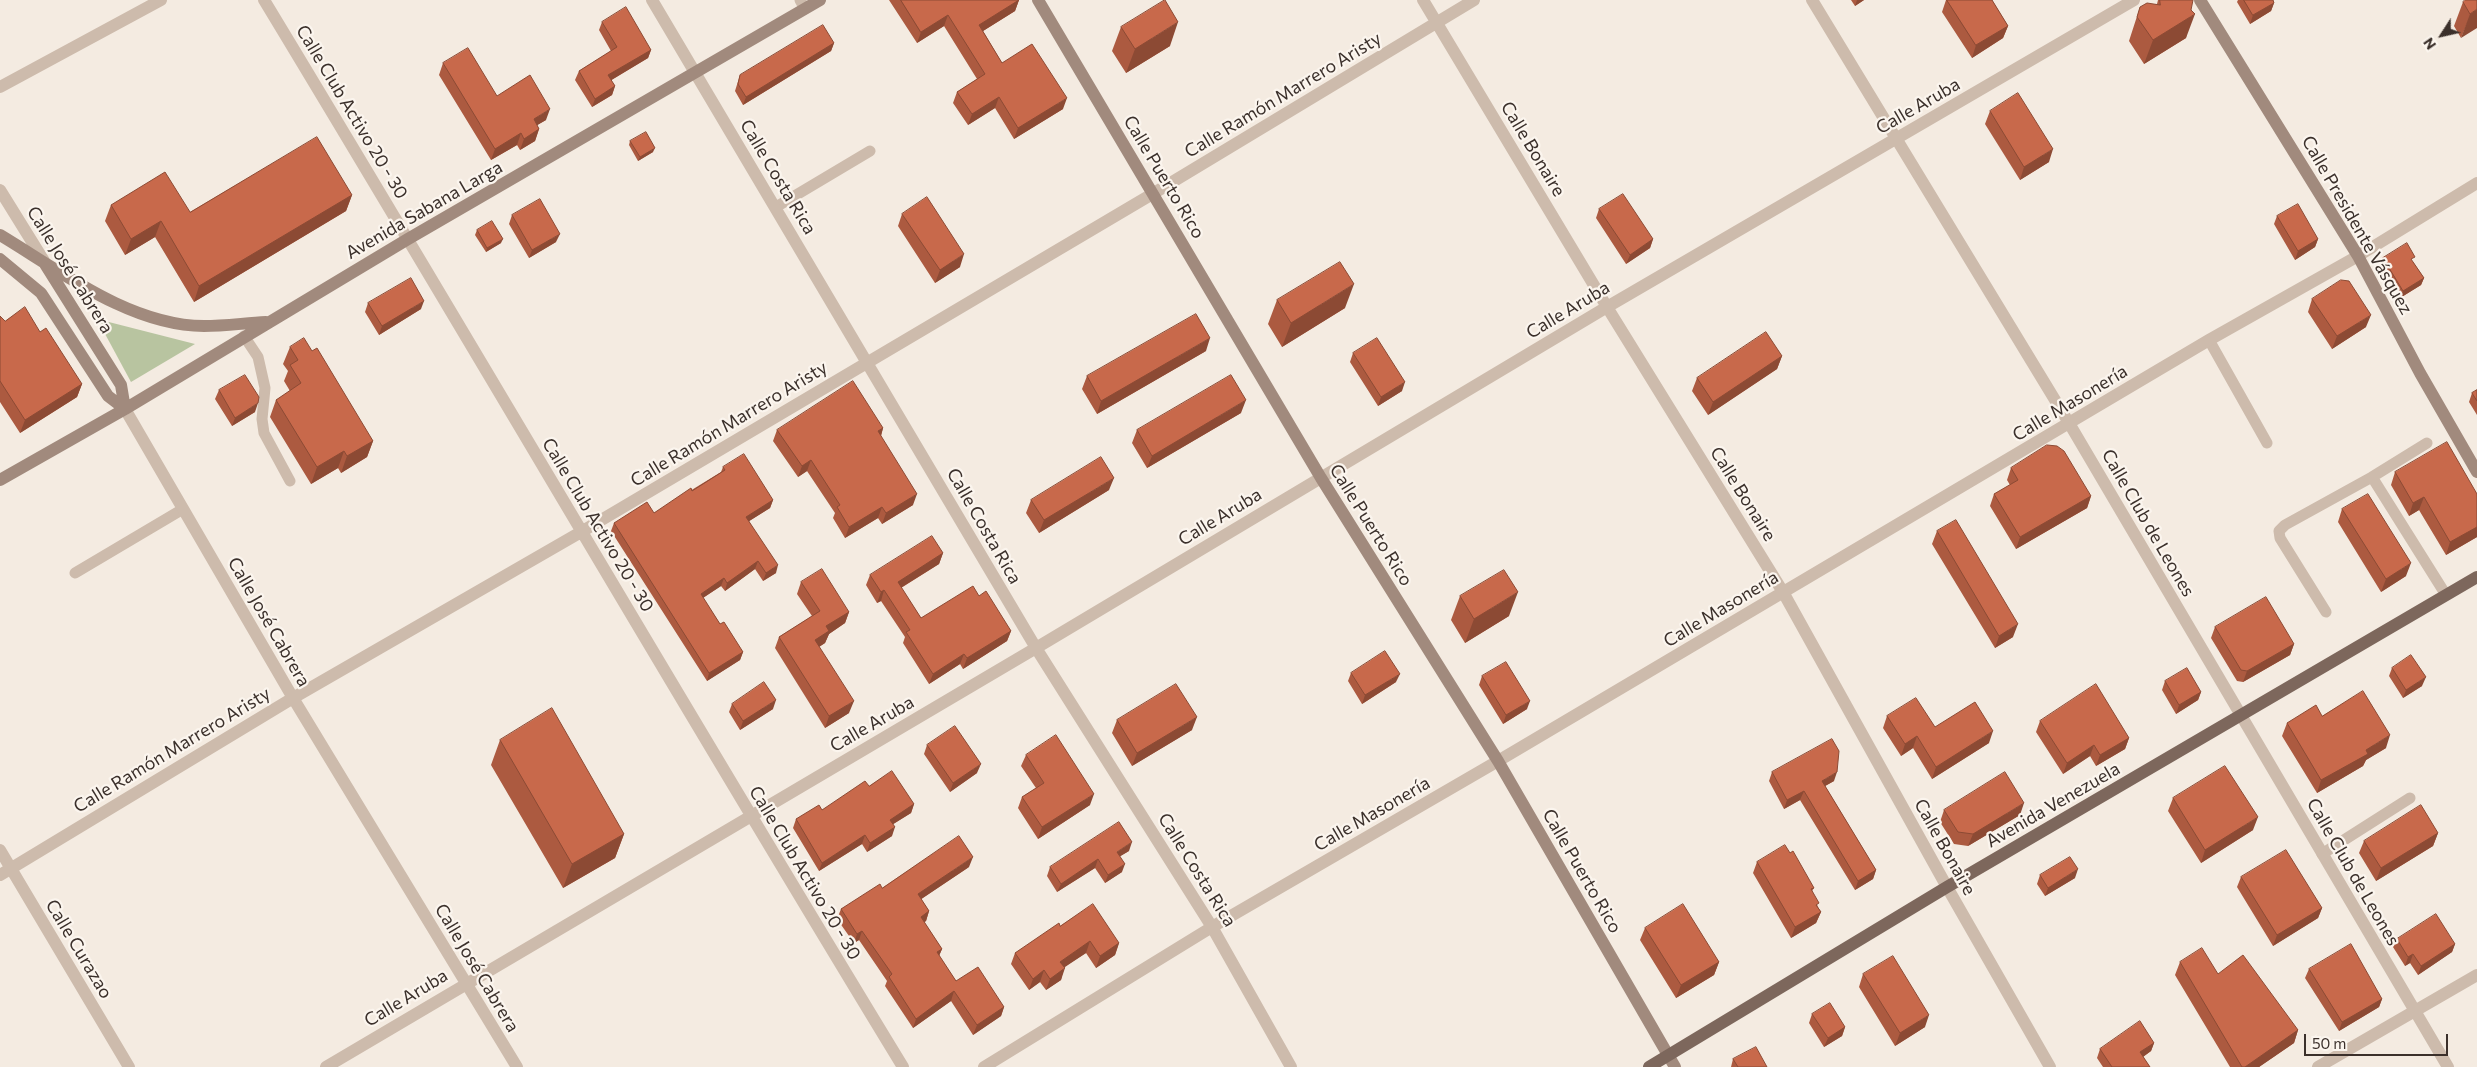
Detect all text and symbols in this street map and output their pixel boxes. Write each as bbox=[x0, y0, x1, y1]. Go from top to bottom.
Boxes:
north arrow bbox=[2417, 10, 2467, 60]
street label: Calle Club Activo 20 - 30 bbox=[291, 21, 413, 203]
street label: Calle Ramón Marrero Aristy bbox=[1181, 28, 1385, 162]
text: N bbox=[2419, 35, 2439, 53]
street label: Calle Aruba bbox=[1872, 73, 1964, 139]
street label: Calle Bonaire bbox=[1496, 98, 1570, 200]
street label: Calle Puerto Rico bbox=[1119, 112, 1209, 242]
street label: Calle Costa Rica bbox=[735, 116, 821, 238]
street label: Calle Presidente Vásquez bbox=[2297, 132, 2417, 318]
street label: Avenida Sabana Larga bbox=[342, 156, 506, 264]
street label: Calle José Cabrera bbox=[22, 202, 118, 338]
street label: Calle Aruba bbox=[1522, 277, 1614, 343]
street label: Calle Ramón Marrero Aristy bbox=[627, 357, 831, 491]
street label: Calle Masonería bbox=[2009, 360, 2131, 446]
street label: Calle Club Activo 20 - 30 bbox=[537, 434, 659, 616]
street label: Calle Bonaire bbox=[1706, 443, 1780, 545]
street label: Calle Club de Leones bbox=[2097, 445, 2199, 601]
street label: Calle Puerto Rico bbox=[1325, 460, 1417, 590]
street label: Calle Costa Rica bbox=[942, 464, 1026, 588]
street label: Calle Aruba bbox=[1174, 484, 1266, 550]
street label: Calle José Cabrera bbox=[223, 553, 315, 691]
street label: Calle Masonería bbox=[1660, 566, 1782, 652]
street label: Calle Ramón Marrero Aristy bbox=[70, 683, 274, 817]
street label: Calle Aruba bbox=[826, 691, 918, 757]
street label: Avenida Venezuela bbox=[1982, 758, 2124, 852]
street label: Calle Masonería bbox=[1310, 772, 1434, 856]
street label: Calle Club Activo 20 - 30 bbox=[744, 782, 866, 964]
street label: Calle Club de Leones bbox=[2302, 794, 2404, 950]
street label: Calle Bonaire bbox=[1910, 795, 1980, 899]
street label: Calle Puerto Rico bbox=[1538, 805, 1626, 937]
street label: Calle Costa Rica bbox=[1153, 809, 1241, 931]
street label: Calle Curazao bbox=[41, 896, 117, 1002]
street label: Calle José Cabrera bbox=[430, 900, 524, 1036]
street label: Calle Aruba bbox=[360, 965, 452, 1031]
scale bar bbox=[2307, 1024, 2451, 1056]
text: 50 m bbox=[2312, 1034, 2346, 1052]

